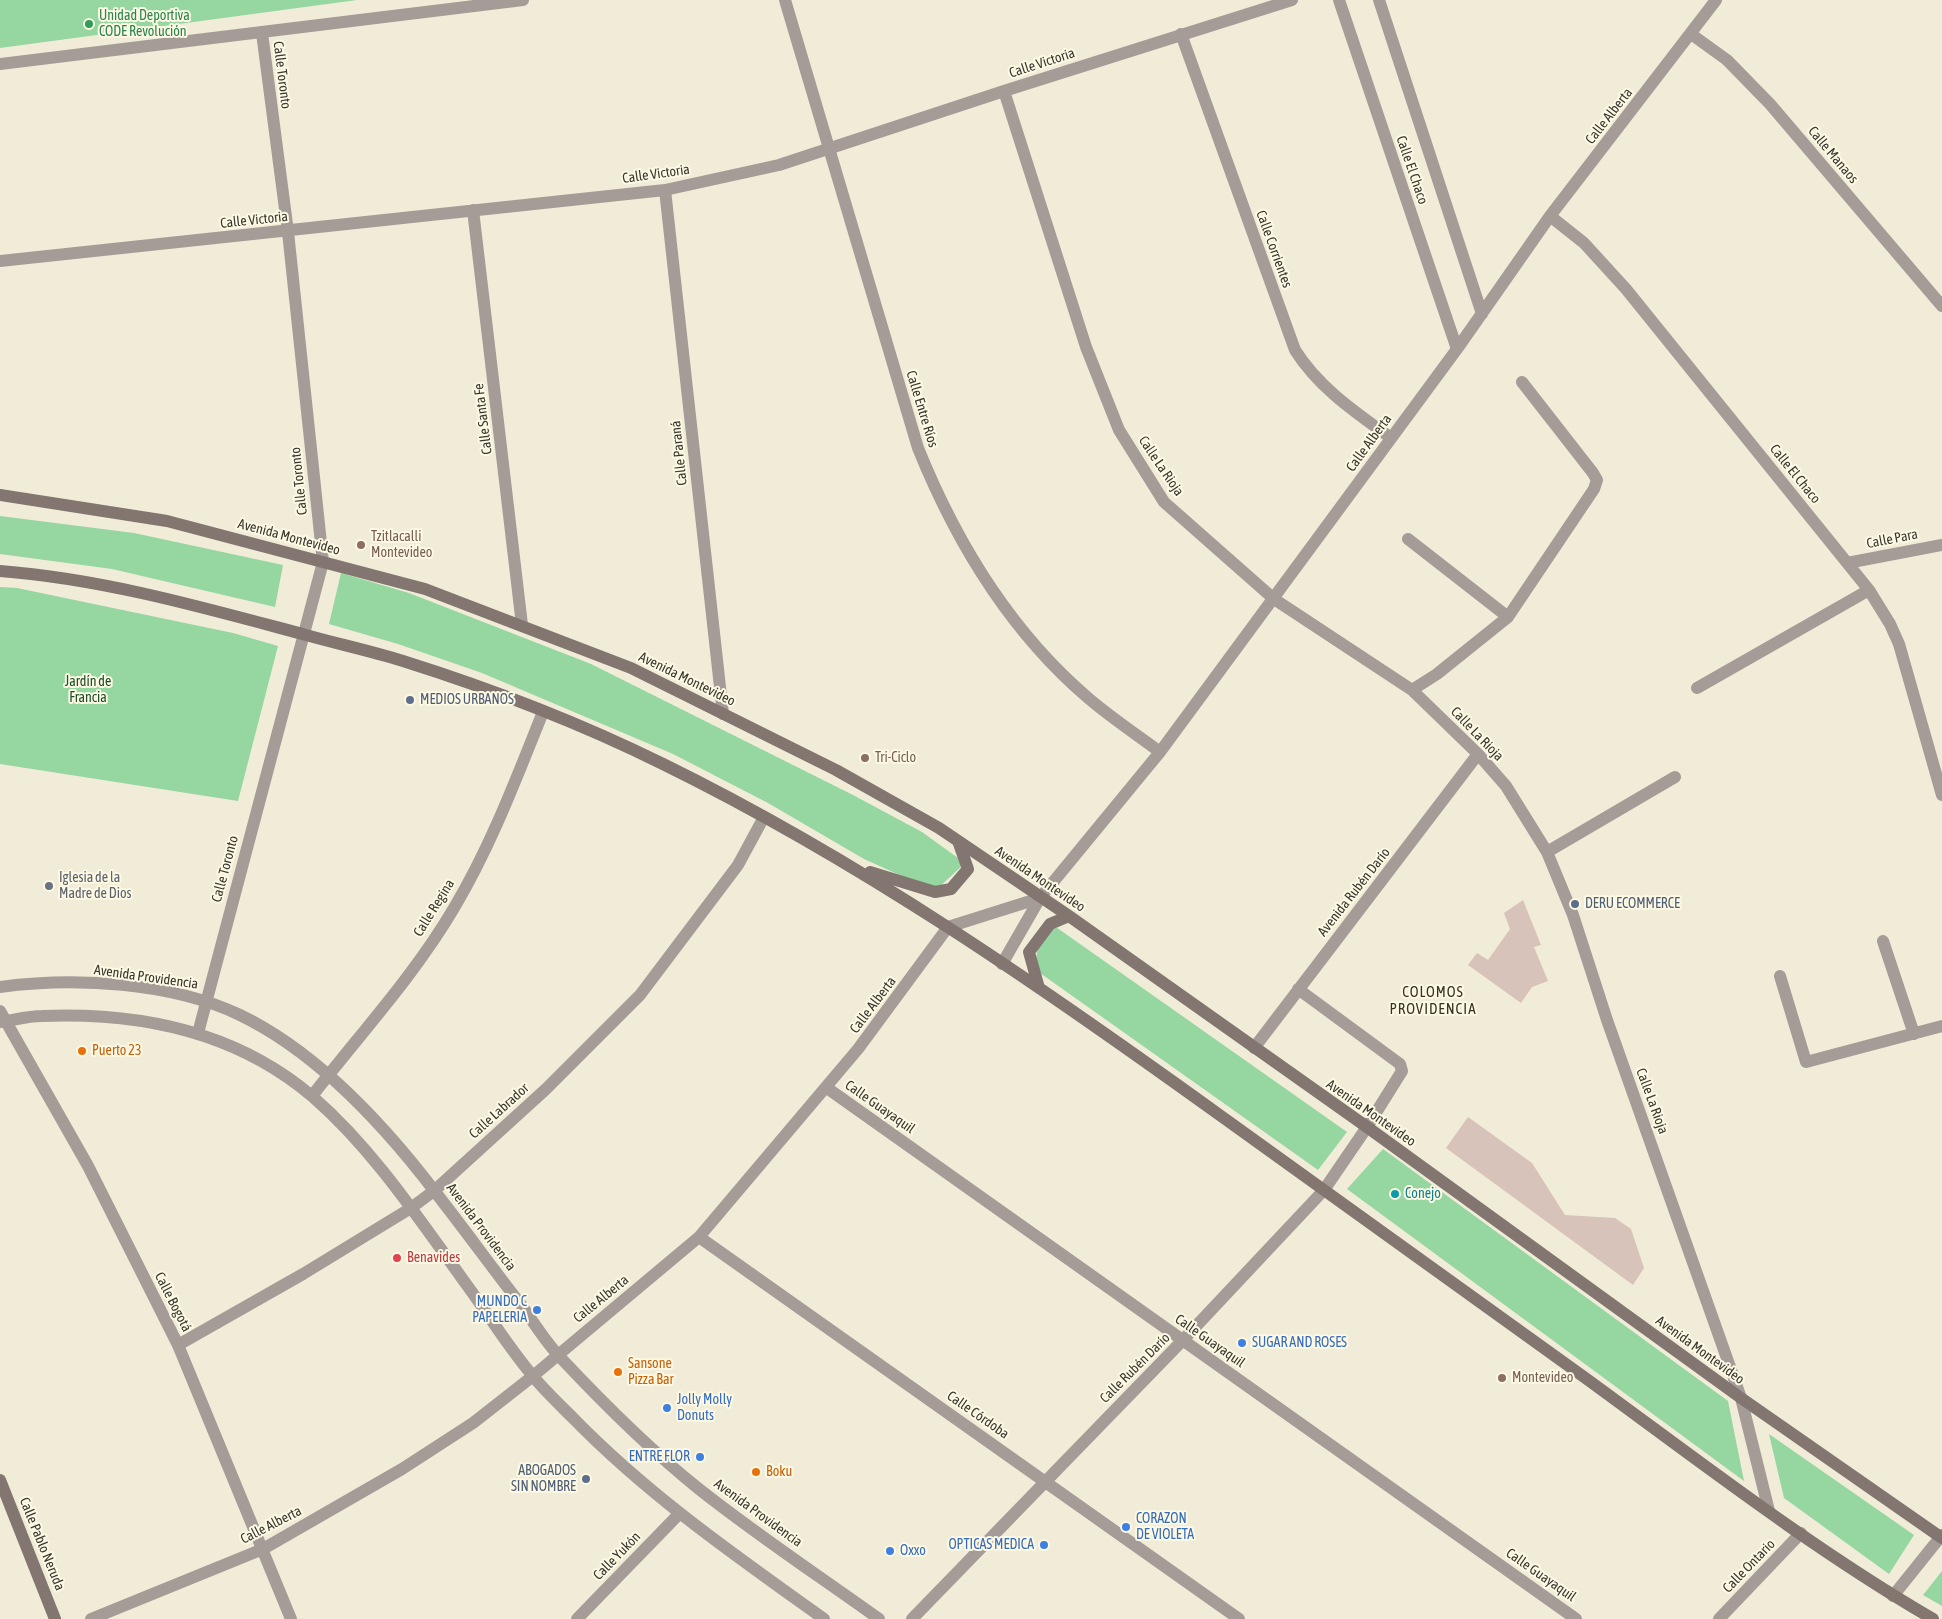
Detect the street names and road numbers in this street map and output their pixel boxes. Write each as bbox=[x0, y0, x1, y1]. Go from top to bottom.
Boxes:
street label: Calle Toronto bbox=[270, 40, 294, 110]
street label: Calle Victoria bbox=[1007, 45, 1077, 81]
street label: Calle Alberta bbox=[1582, 85, 1636, 147]
street label: Calle Manaos bbox=[1804, 123, 1862, 187]
street label: Calle El Chaco bbox=[1392, 134, 1432, 206]
street label: Calle Victoria bbox=[621, 161, 691, 187]
street label: Calle Victoria bbox=[219, 208, 289, 232]
street label: Calle Corrientes bbox=[1252, 208, 1296, 290]
street label: Calle Entre Ríos bbox=[902, 369, 942, 449]
street label: Calle Santa Fe bbox=[470, 382, 496, 456]
street label: Calle Alberta bbox=[1343, 411, 1395, 475]
street label: Calle Paraná bbox=[667, 420, 691, 486]
street label: Calle La Rioja bbox=[1135, 433, 1187, 499]
street label: Calle El Chaco bbox=[1766, 441, 1824, 507]
street label: Calle Toronto bbox=[287, 446, 311, 516]
street label: Avenida Montevideo bbox=[236, 515, 342, 559]
street label: Calle Para bbox=[1865, 526, 1919, 552]
street label: Avenida Montevideo bbox=[636, 648, 738, 710]
street label: Calle La Rioja bbox=[1447, 703, 1507, 765]
street label: Calle Toronto bbox=[208, 834, 242, 904]
street label: Avenida Montevideo bbox=[992, 843, 1088, 915]
street label: Avenida Rubén Darío bbox=[1314, 844, 1394, 940]
street label: Calle Regina bbox=[410, 876, 458, 940]
street label: Avenida Providencia bbox=[93, 961, 199, 993]
street label: Calle Alberta bbox=[846, 973, 900, 1037]
street label: Calle La Rioja bbox=[1632, 1066, 1672, 1136]
street label: Avenida Montevideo bbox=[1323, 1076, 1419, 1150]
street label: Calle Guayaquil bbox=[842, 1077, 918, 1137]
street label: Calle Labrador bbox=[466, 1080, 532, 1142]
street label: Avenida Providencia bbox=[443, 1180, 519, 1274]
street label: Calle Bogotá bbox=[151, 1269, 195, 1335]
street label: Calle Alberta bbox=[570, 1272, 632, 1326]
street label: Calle Guayaquil bbox=[1172, 1311, 1248, 1371]
street label: Avenida Montevideo bbox=[1652, 1312, 1748, 1388]
street label: Calle Rubén Darío bbox=[1096, 1329, 1174, 1407]
street label: Calle Córdoba bbox=[944, 1388, 1012, 1442]
street label: Avenida Providencia bbox=[711, 1475, 805, 1551]
street label: Calle Pablo Neruda bbox=[16, 1495, 68, 1593]
street label: Calle Alberta bbox=[238, 1502, 304, 1548]
street label: Calle Yukón bbox=[590, 1528, 644, 1584]
street label: Calle Ontario bbox=[1719, 1536, 1779, 1596]
street label: Calle Guayaquil bbox=[1503, 1545, 1579, 1605]

